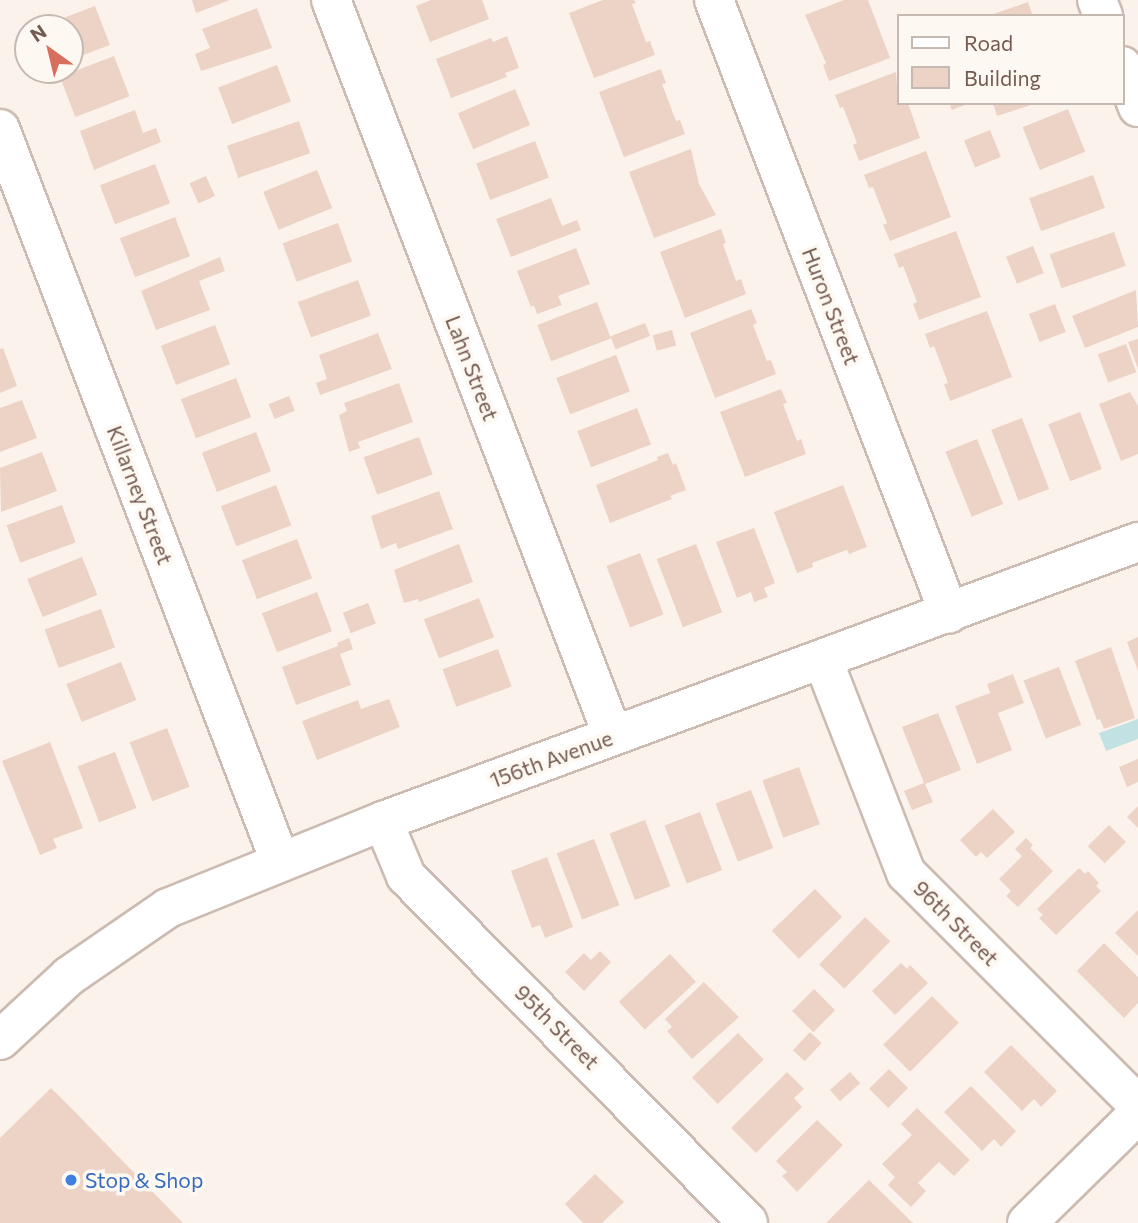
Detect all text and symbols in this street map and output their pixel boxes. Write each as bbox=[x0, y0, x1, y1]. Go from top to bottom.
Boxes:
north arrow bbox=[14, 14, 84, 84]
legend bbox=[897, 14, 1124, 105]
text: N bbox=[26, 19, 50, 46]
text: Road bbox=[964, 30, 1013, 55]
text: Building bbox=[964, 65, 1041, 90]
street label: Huron Street bbox=[797, 244, 865, 368]
street label: Lahn Street bbox=[440, 312, 504, 424]
street label: Killarney Street bbox=[102, 422, 178, 568]
street label: 156th Avenue bbox=[486, 725, 616, 793]
street label: 96th Street bbox=[908, 875, 1004, 971]
street label: 95th Street bbox=[510, 980, 604, 1074]
place label: Stop & Shop bbox=[85, 1167, 203, 1193]
marker: Stop & Shop bbox=[63, 1172, 79, 1188]

